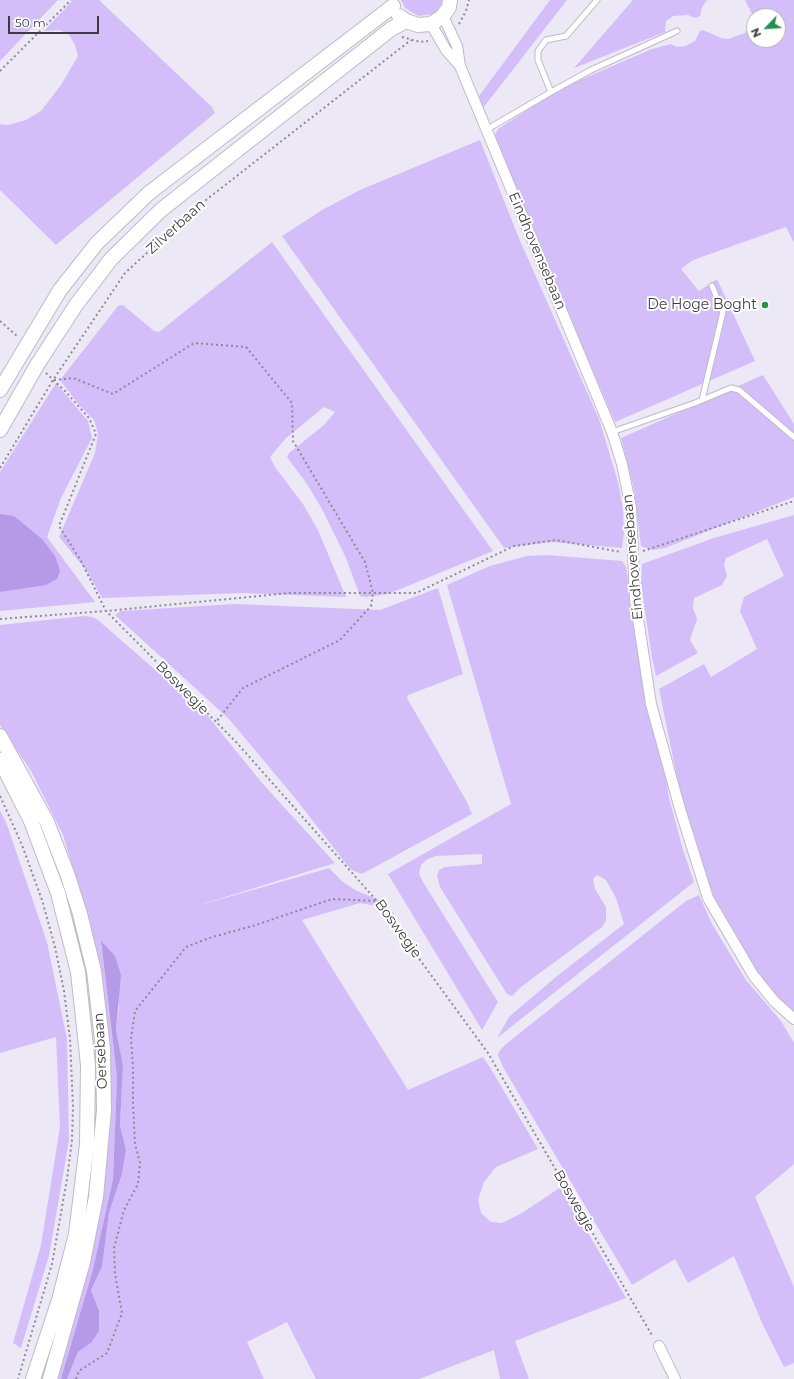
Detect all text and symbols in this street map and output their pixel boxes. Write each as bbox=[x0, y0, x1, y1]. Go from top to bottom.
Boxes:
scale bar bbox=[10, 8, 101, 34]
north arrow bbox=[746, 8, 786, 48]
text: 50 m bbox=[15, 15, 46, 30]
text: N bbox=[748, 26, 764, 40]
street label: Eindhovensebaan bbox=[505, 190, 569, 312]
street label: Zilverbaan bbox=[143, 196, 209, 258]
place label: De Hoge Boght bbox=[647, 297, 757, 313]
marker: De Hoge Boght bbox=[760, 300, 770, 310]
street label: Eindhovensebaan bbox=[619, 493, 647, 621]
street label: Boswegje bbox=[152, 658, 212, 718]
street label: Boswegje bbox=[371, 896, 425, 962]
street label: Oersebaan bbox=[91, 1012, 111, 1090]
street label: Boswegje bbox=[550, 1167, 598, 1235]

